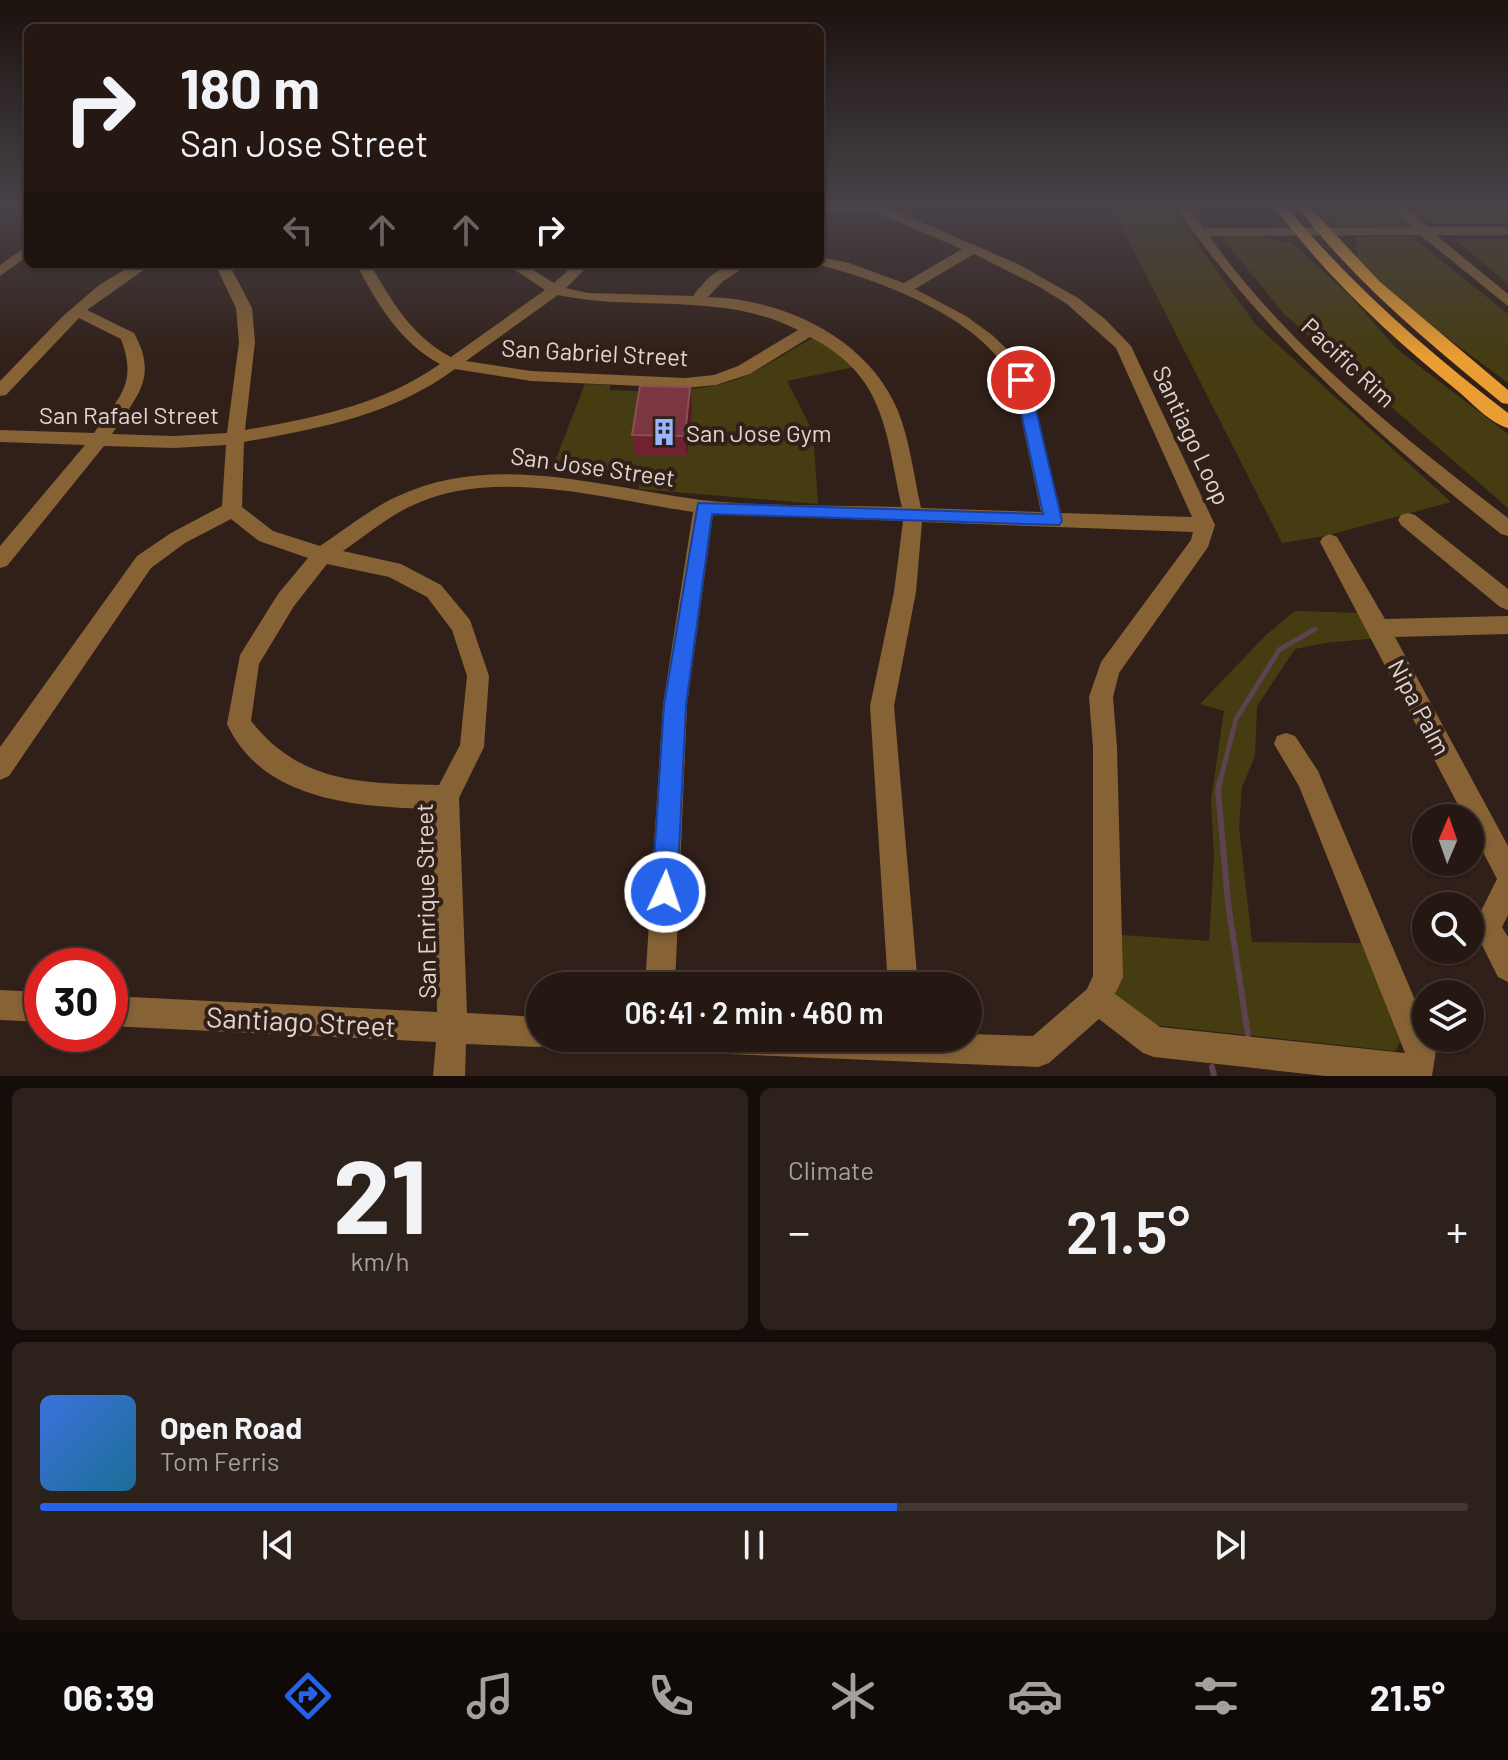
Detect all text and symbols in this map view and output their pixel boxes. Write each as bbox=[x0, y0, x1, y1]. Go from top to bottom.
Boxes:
text: 180 m bbox=[180, 53, 320, 120]
icon: right bbox=[48, 56, 152, 160]
text: San Jose Street bbox=[180, 121, 428, 164]
icon: left bbox=[276, 208, 320, 252]
icon: ahead bbox=[360, 208, 404, 252]
icon: ahead bbox=[444, 208, 488, 252]
icon: right bbox=[528, 208, 572, 252]
street label: Pacific Rim bbox=[1296, 311, 1402, 413]
street label: San Gabriel Street bbox=[501, 333, 689, 371]
pin bbox=[987, 346, 1055, 414]
icon: arrive bbox=[999, 358, 1043, 402]
street label: Santiago Loop bbox=[1147, 361, 1237, 509]
street label: San Rafael Street bbox=[39, 400, 219, 429]
building icon: San Jose Gym bbox=[649, 417, 679, 447]
place label: San Jose Gym bbox=[686, 418, 832, 447]
street label: San Jose Street bbox=[509, 440, 677, 492]
street label: Nipa Palm bbox=[1383, 654, 1457, 760]
street label: San Enrique Street bbox=[409, 803, 441, 999]
north arrow bbox=[1412, 804, 1484, 876]
map controls bbox=[1412, 804, 1484, 1052]
position arrow bbox=[623, 850, 707, 934]
button: search bbox=[1412, 892, 1484, 964]
speed limit sign: 30 bbox=[24, 948, 128, 1052]
button: layers bbox=[1412, 980, 1484, 1052]
text: 06:41 · 2 min · 460 m bbox=[624, 994, 884, 1030]
street label: Santiago Street bbox=[205, 999, 397, 1043]
text: 21 bbox=[333, 1130, 427, 1255]
text: Climate bbox=[788, 1154, 874, 1185]
text: 21.5° bbox=[1066, 1194, 1190, 1266]
text: − bbox=[788, 1204, 810, 1257]
text: + bbox=[1446, 1204, 1468, 1257]
text: km/h bbox=[351, 1245, 409, 1276]
text: Open Road bbox=[160, 1409, 302, 1445]
text: Tom Ferris bbox=[160, 1445, 280, 1476]
icon: previous bbox=[256, 1523, 300, 1567]
icon: pause bbox=[732, 1523, 776, 1567]
icon: next bbox=[1208, 1523, 1252, 1567]
icon: directions bbox=[280, 1668, 336, 1724]
icon: music bbox=[462, 1668, 518, 1724]
icon: phone bbox=[643, 1668, 699, 1724]
icon: climate bbox=[825, 1668, 881, 1724]
icon: car bbox=[1007, 1668, 1063, 1724]
icon: filters bbox=[1188, 1668, 1244, 1724]
text: 06:39 bbox=[63, 1675, 154, 1718]
text: 21.5° bbox=[1370, 1675, 1445, 1718]

